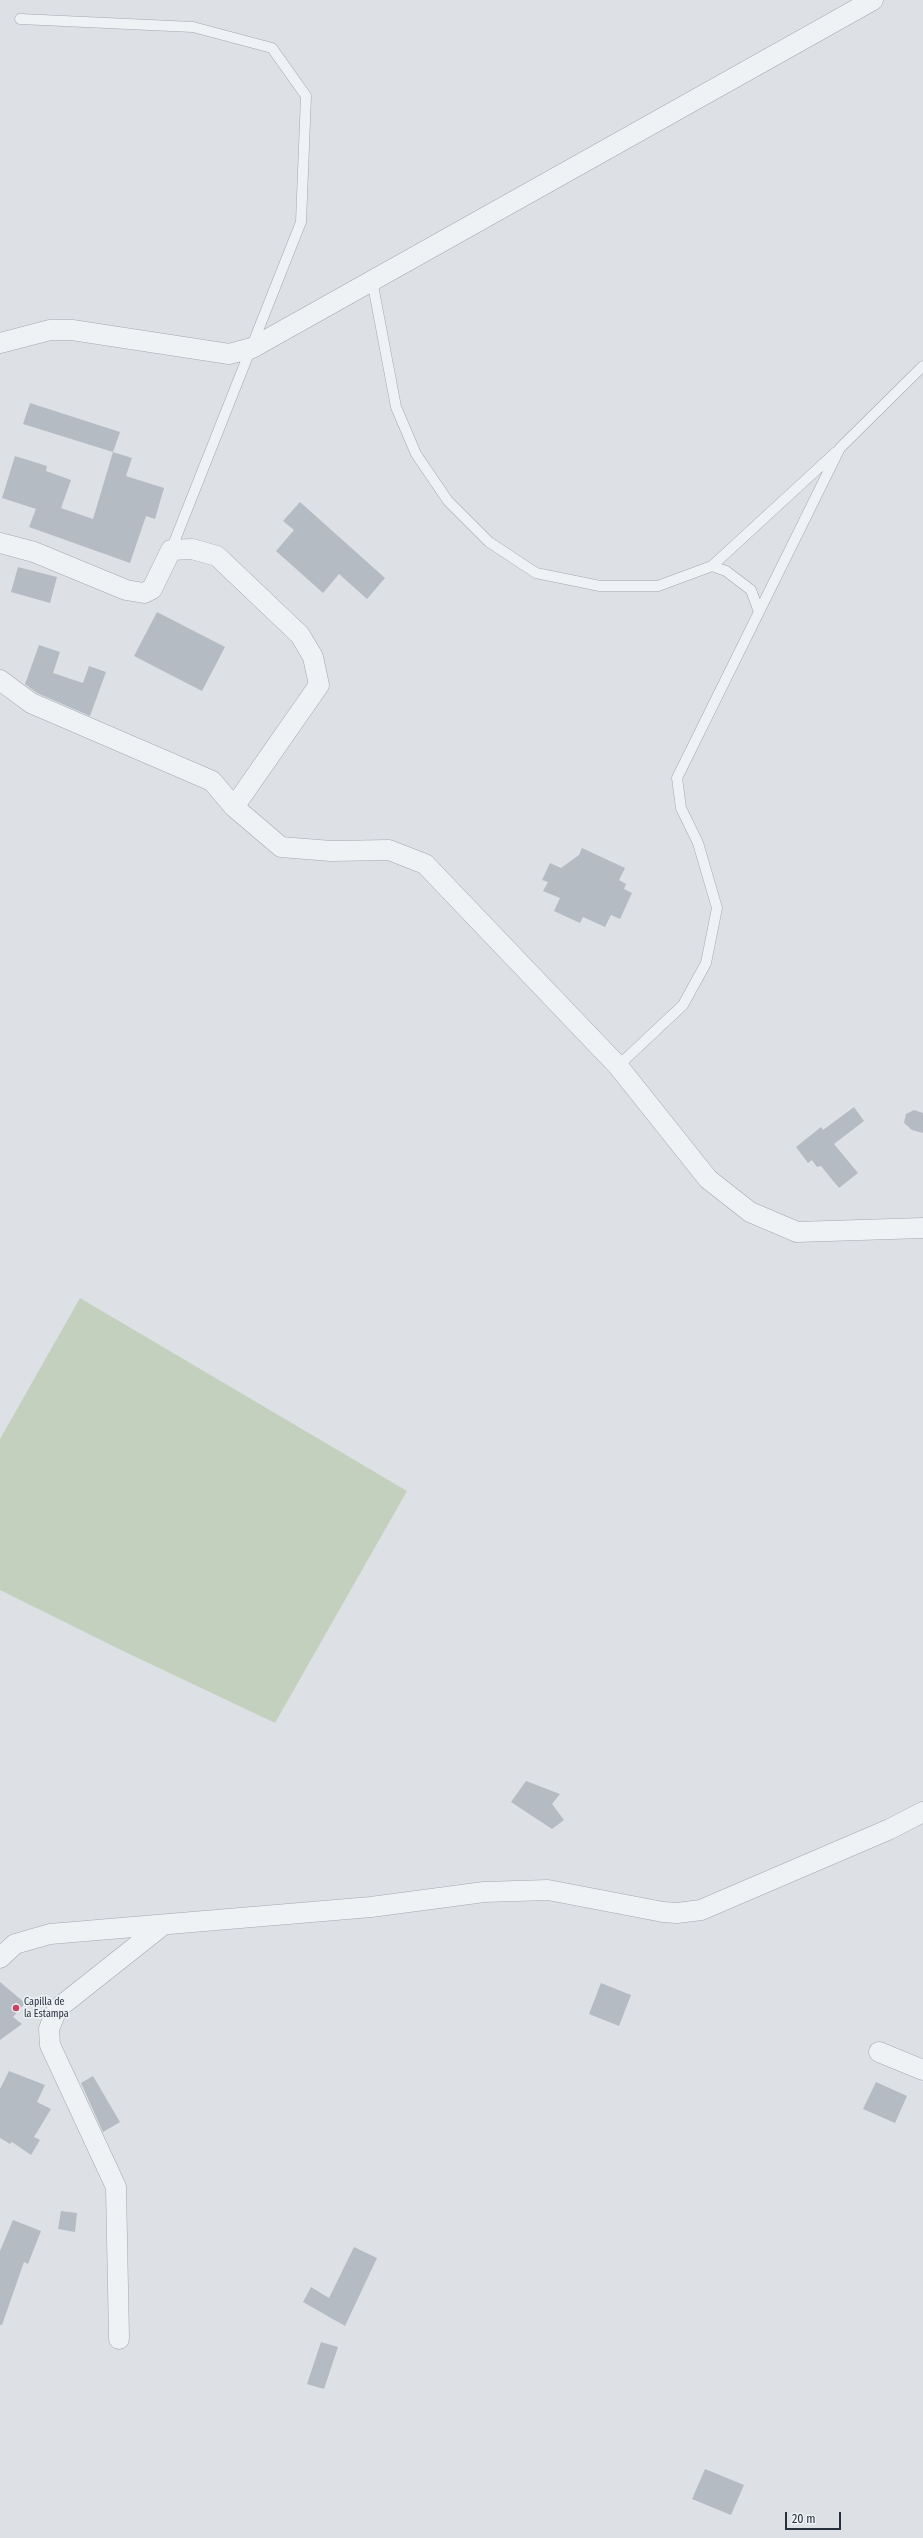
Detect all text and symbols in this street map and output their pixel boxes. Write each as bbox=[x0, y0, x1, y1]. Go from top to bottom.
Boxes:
place label: Capilla de la Estampa bbox=[24, 1996, 69, 2020]
marker: Capilla de la Estampa bbox=[11, 2003, 21, 2013]
scale bar bbox=[787, 2504, 843, 2530]
text: 20 m bbox=[792, 2512, 816, 2526]

